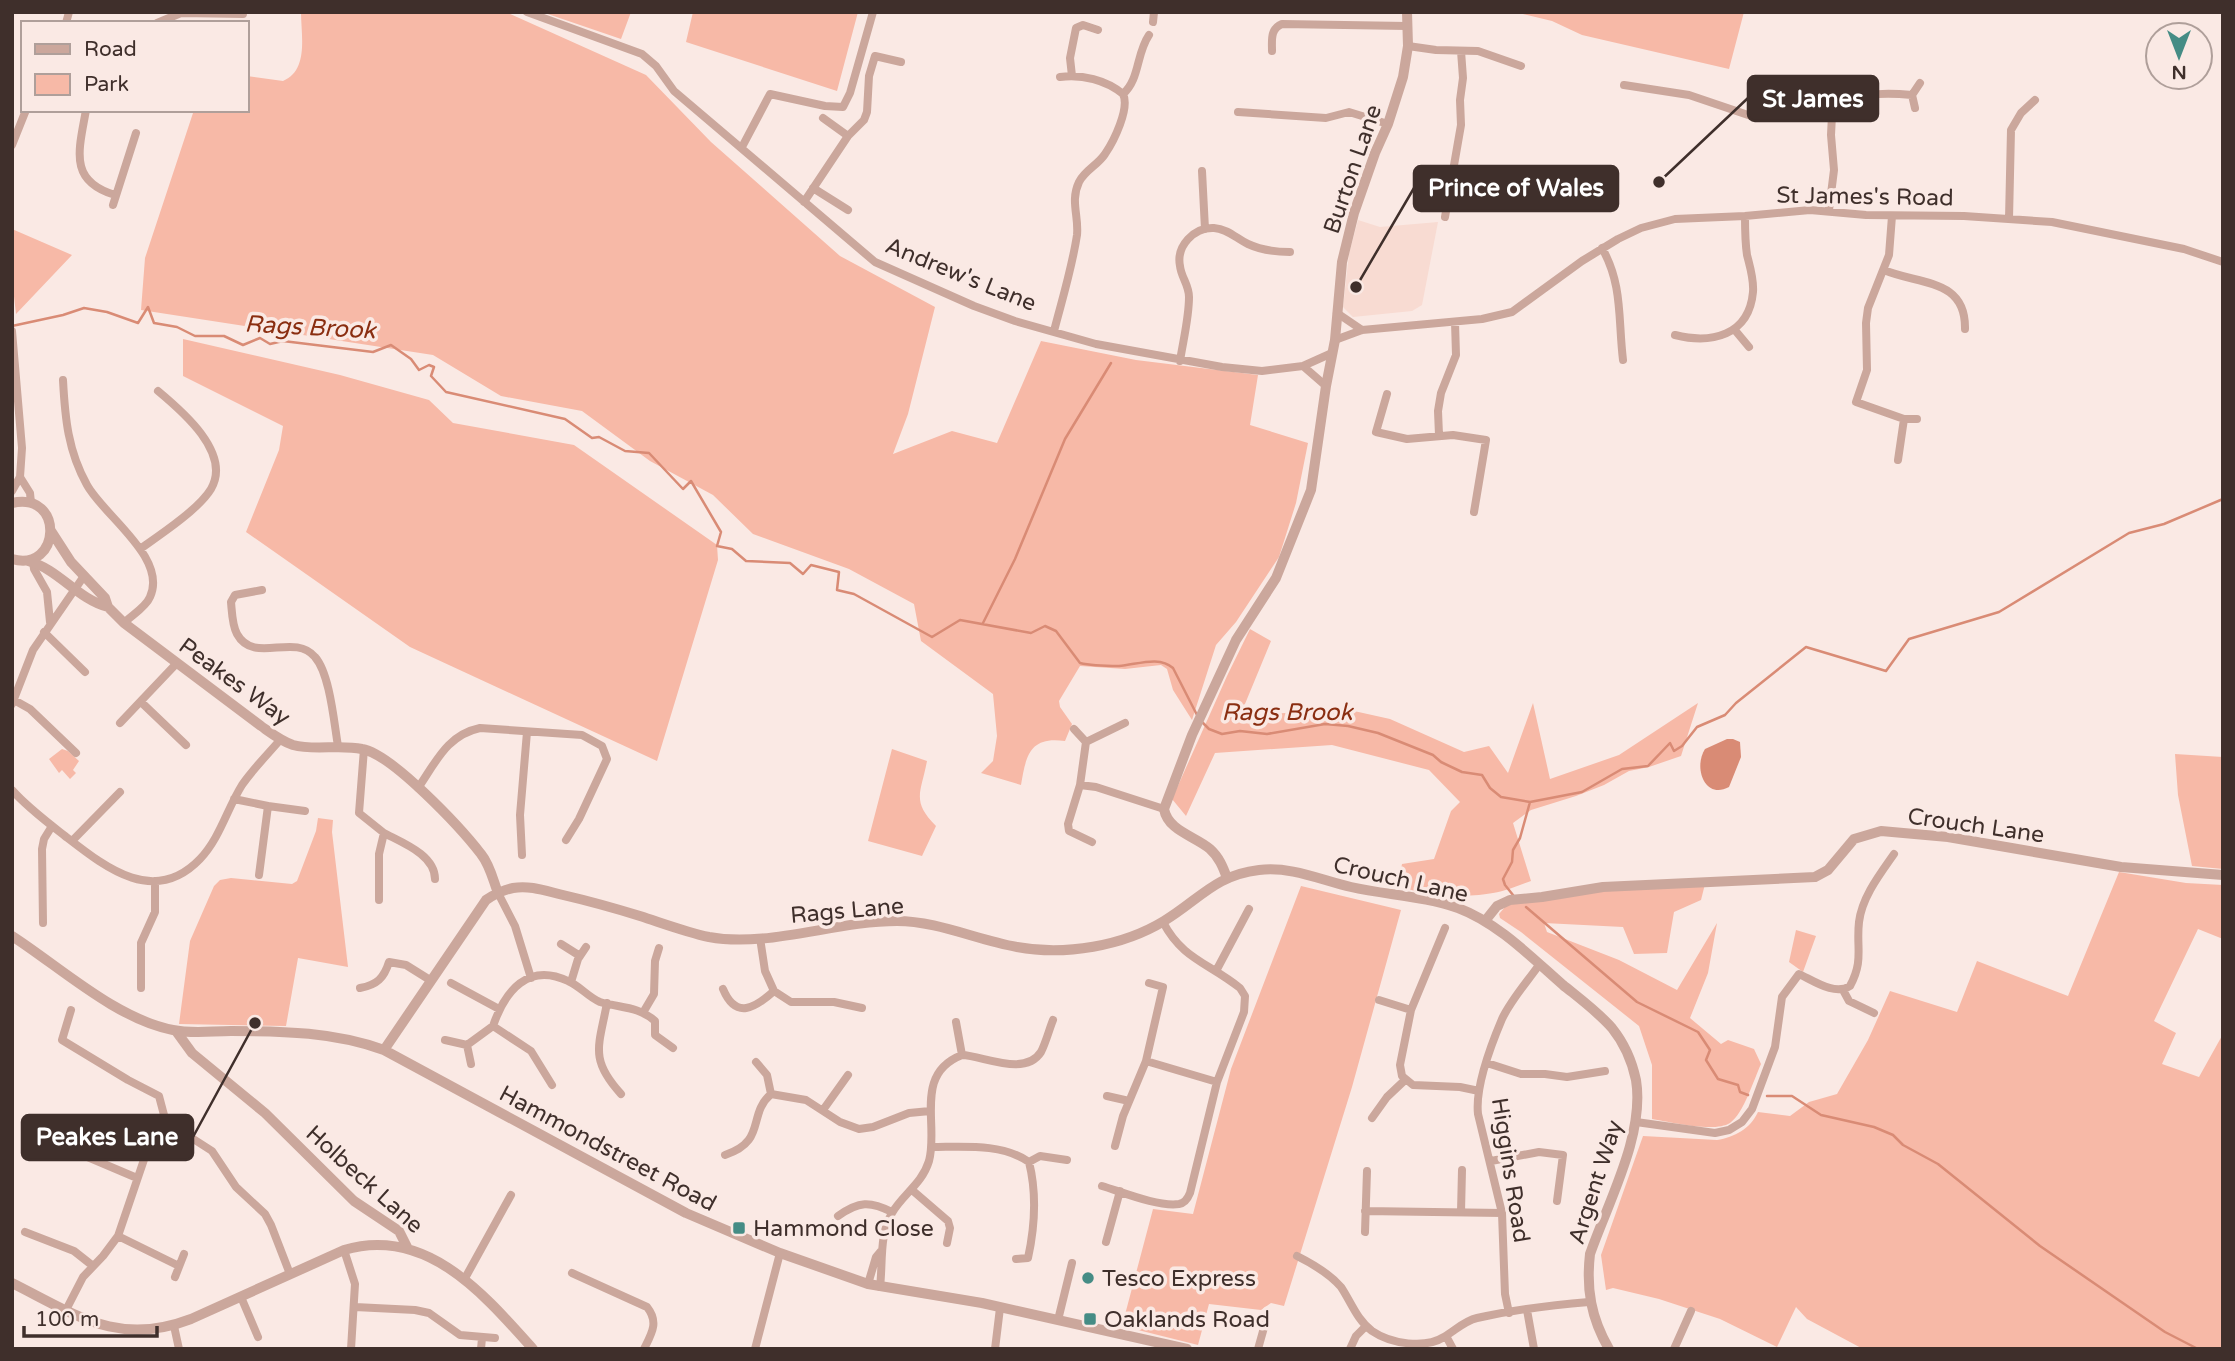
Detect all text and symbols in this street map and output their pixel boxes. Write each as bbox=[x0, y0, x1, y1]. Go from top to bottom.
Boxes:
legend bbox=[21, 21, 248, 112]
north arrow bbox=[2144, 21, 2214, 91]
text: Road bbox=[84, 37, 137, 62]
text: N bbox=[2171, 61, 2187, 83]
text: Park bbox=[84, 72, 129, 97]
callout: St James bbox=[1748, 76, 1878, 121]
text: St James bbox=[1762, 85, 1864, 114]
street label: Burton Lane bbox=[1318, 101, 1388, 237]
callout: Prince of Wales bbox=[1414, 166, 1618, 211]
text: Prince of Wales bbox=[1428, 174, 1604, 203]
street label: St James's Road bbox=[1776, 181, 1954, 213]
street label: Andrew's Lane bbox=[881, 232, 1040, 318]
water label: Rags Brook bbox=[244, 310, 378, 346]
street label: Peakes Way bbox=[173, 632, 296, 732]
water label: Rags Brook bbox=[1221, 698, 1354, 727]
street label: Crouch Lane bbox=[1906, 803, 2046, 849]
street label: Crouch Lane bbox=[1331, 851, 1471, 909]
street label: Rags Lane bbox=[789, 892, 905, 930]
street label: Hammondstreet Road bbox=[494, 1080, 721, 1218]
street label: Higgins Road bbox=[1485, 1096, 1535, 1245]
callout: Peakes Lane bbox=[22, 1115, 193, 1160]
street label: Argent Way bbox=[1563, 1117, 1629, 1248]
street label: Holbeck Lane bbox=[300, 1120, 429, 1240]
text: Peakes Lane bbox=[36, 1123, 179, 1152]
place label: Hammond Close bbox=[753, 1215, 934, 1243]
marker: Hammond Close bbox=[731, 1220, 747, 1236]
place label: Tesco Express bbox=[1102, 1265, 1256, 1293]
marker: Tesco Express bbox=[1080, 1270, 1096, 1286]
scale bar bbox=[24, 1294, 158, 1338]
place label: Oaklands Road bbox=[1104, 1306, 1270, 1334]
text: 100 m bbox=[35, 1307, 99, 1332]
marker: Oaklands Road bbox=[1082, 1311, 1098, 1327]

